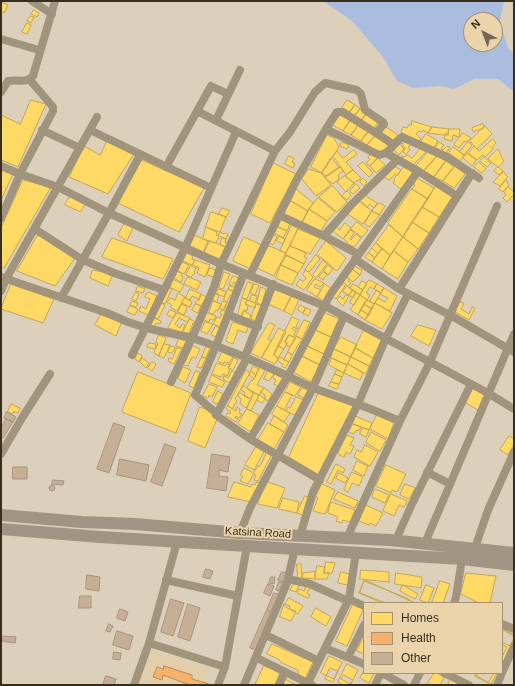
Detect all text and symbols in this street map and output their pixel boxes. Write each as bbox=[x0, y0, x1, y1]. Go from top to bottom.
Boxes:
north arrow bbox=[463, 12, 503, 52]
text: N bbox=[469, 17, 483, 31]
street label: Katsina Road bbox=[225, 525, 291, 541]
legend bbox=[363, 602, 503, 674]
text: Homes bbox=[401, 611, 439, 625]
text: Health bbox=[401, 631, 436, 645]
text: Other bbox=[401, 651, 431, 665]

